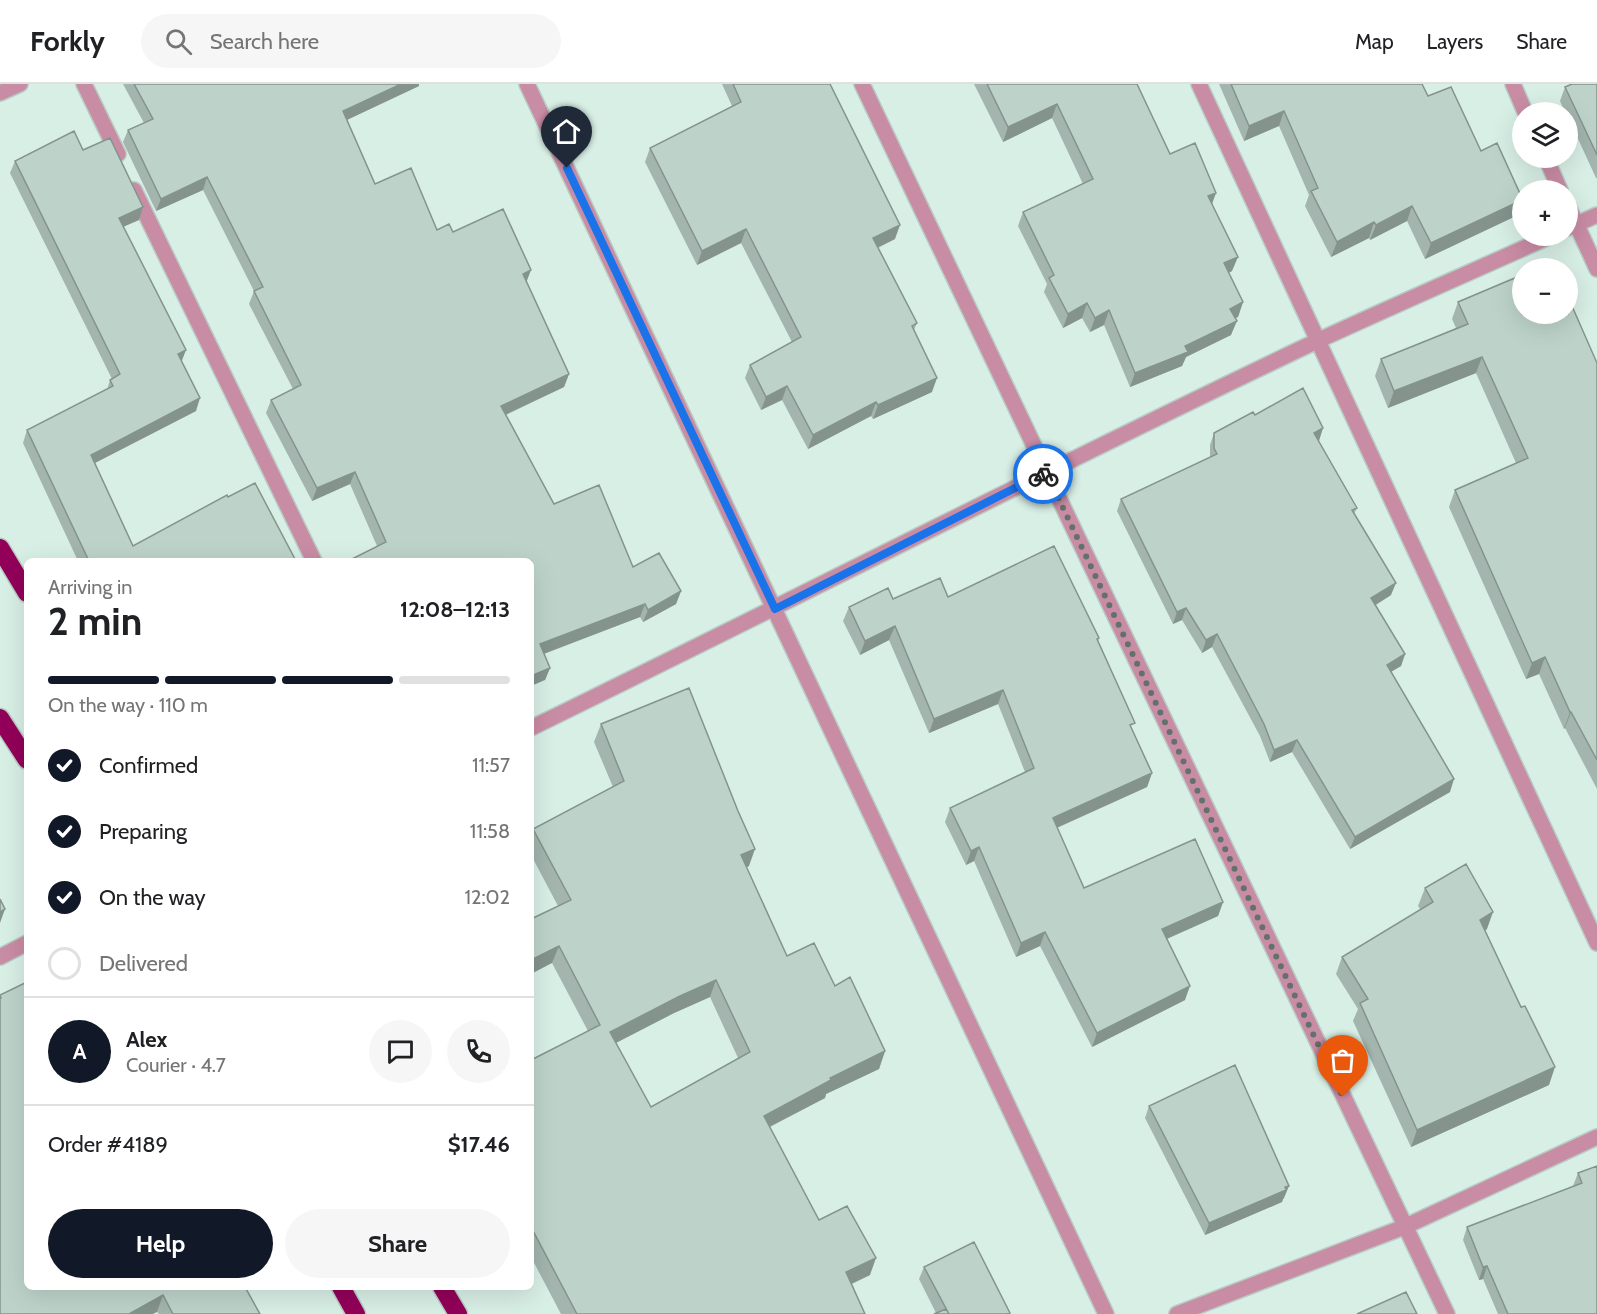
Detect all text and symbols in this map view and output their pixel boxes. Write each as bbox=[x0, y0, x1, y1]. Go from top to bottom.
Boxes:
search box bbox=[141, 14, 561, 68]
text: Forkly bbox=[30, 24, 105, 58]
icon: search bbox=[162, 25, 195, 58]
text: Search here bbox=[210, 28, 319, 55]
text: Map bbox=[1355, 29, 1394, 54]
text: Layers bbox=[1427, 29, 1483, 54]
text: Share bbox=[1516, 29, 1567, 54]
map controls bbox=[1512, 102, 1578, 324]
button: layers bbox=[1512, 102, 1578, 168]
pin bbox=[541, 106, 592, 168]
icon: home bbox=[550, 115, 583, 148]
button: + bbox=[1512, 180, 1578, 246]
button: − bbox=[1512, 258, 1578, 324]
courier bbox=[1013, 444, 1073, 504]
icon: bike bbox=[1027, 458, 1060, 491]
text: Arriving in bbox=[48, 575, 132, 599]
text: 12:08–12:13 bbox=[400, 596, 510, 623]
text: 2 min bbox=[48, 597, 142, 645]
text: On the way · 110 m bbox=[48, 693, 208, 717]
icon: check bbox=[48, 749, 81, 782]
text: Confirmed bbox=[99, 752, 198, 779]
text: 11:57 bbox=[472, 753, 510, 777]
icon: check bbox=[48, 815, 81, 848]
text: Preparing bbox=[99, 818, 187, 845]
text: 11:58 bbox=[470, 819, 510, 843]
icon: check bbox=[48, 881, 81, 914]
text: On the way bbox=[99, 884, 206, 911]
text: 12:02 bbox=[464, 885, 510, 909]
text: Delivered bbox=[99, 950, 188, 977]
button: chat bbox=[369, 1020, 432, 1083]
button: phone bbox=[447, 1020, 510, 1083]
text: Alex bbox=[126, 1026, 167, 1053]
pin bbox=[1317, 1035, 1368, 1097]
text: A bbox=[73, 1038, 86, 1065]
icon: bag bbox=[1326, 1044, 1359, 1077]
text: Courier · 4.7 bbox=[126, 1053, 226, 1077]
text: Order #4189 bbox=[48, 1131, 168, 1158]
text: $17.46 bbox=[448, 1131, 510, 1158]
button: Help bbox=[48, 1209, 273, 1278]
button: Share bbox=[285, 1209, 510, 1278]

